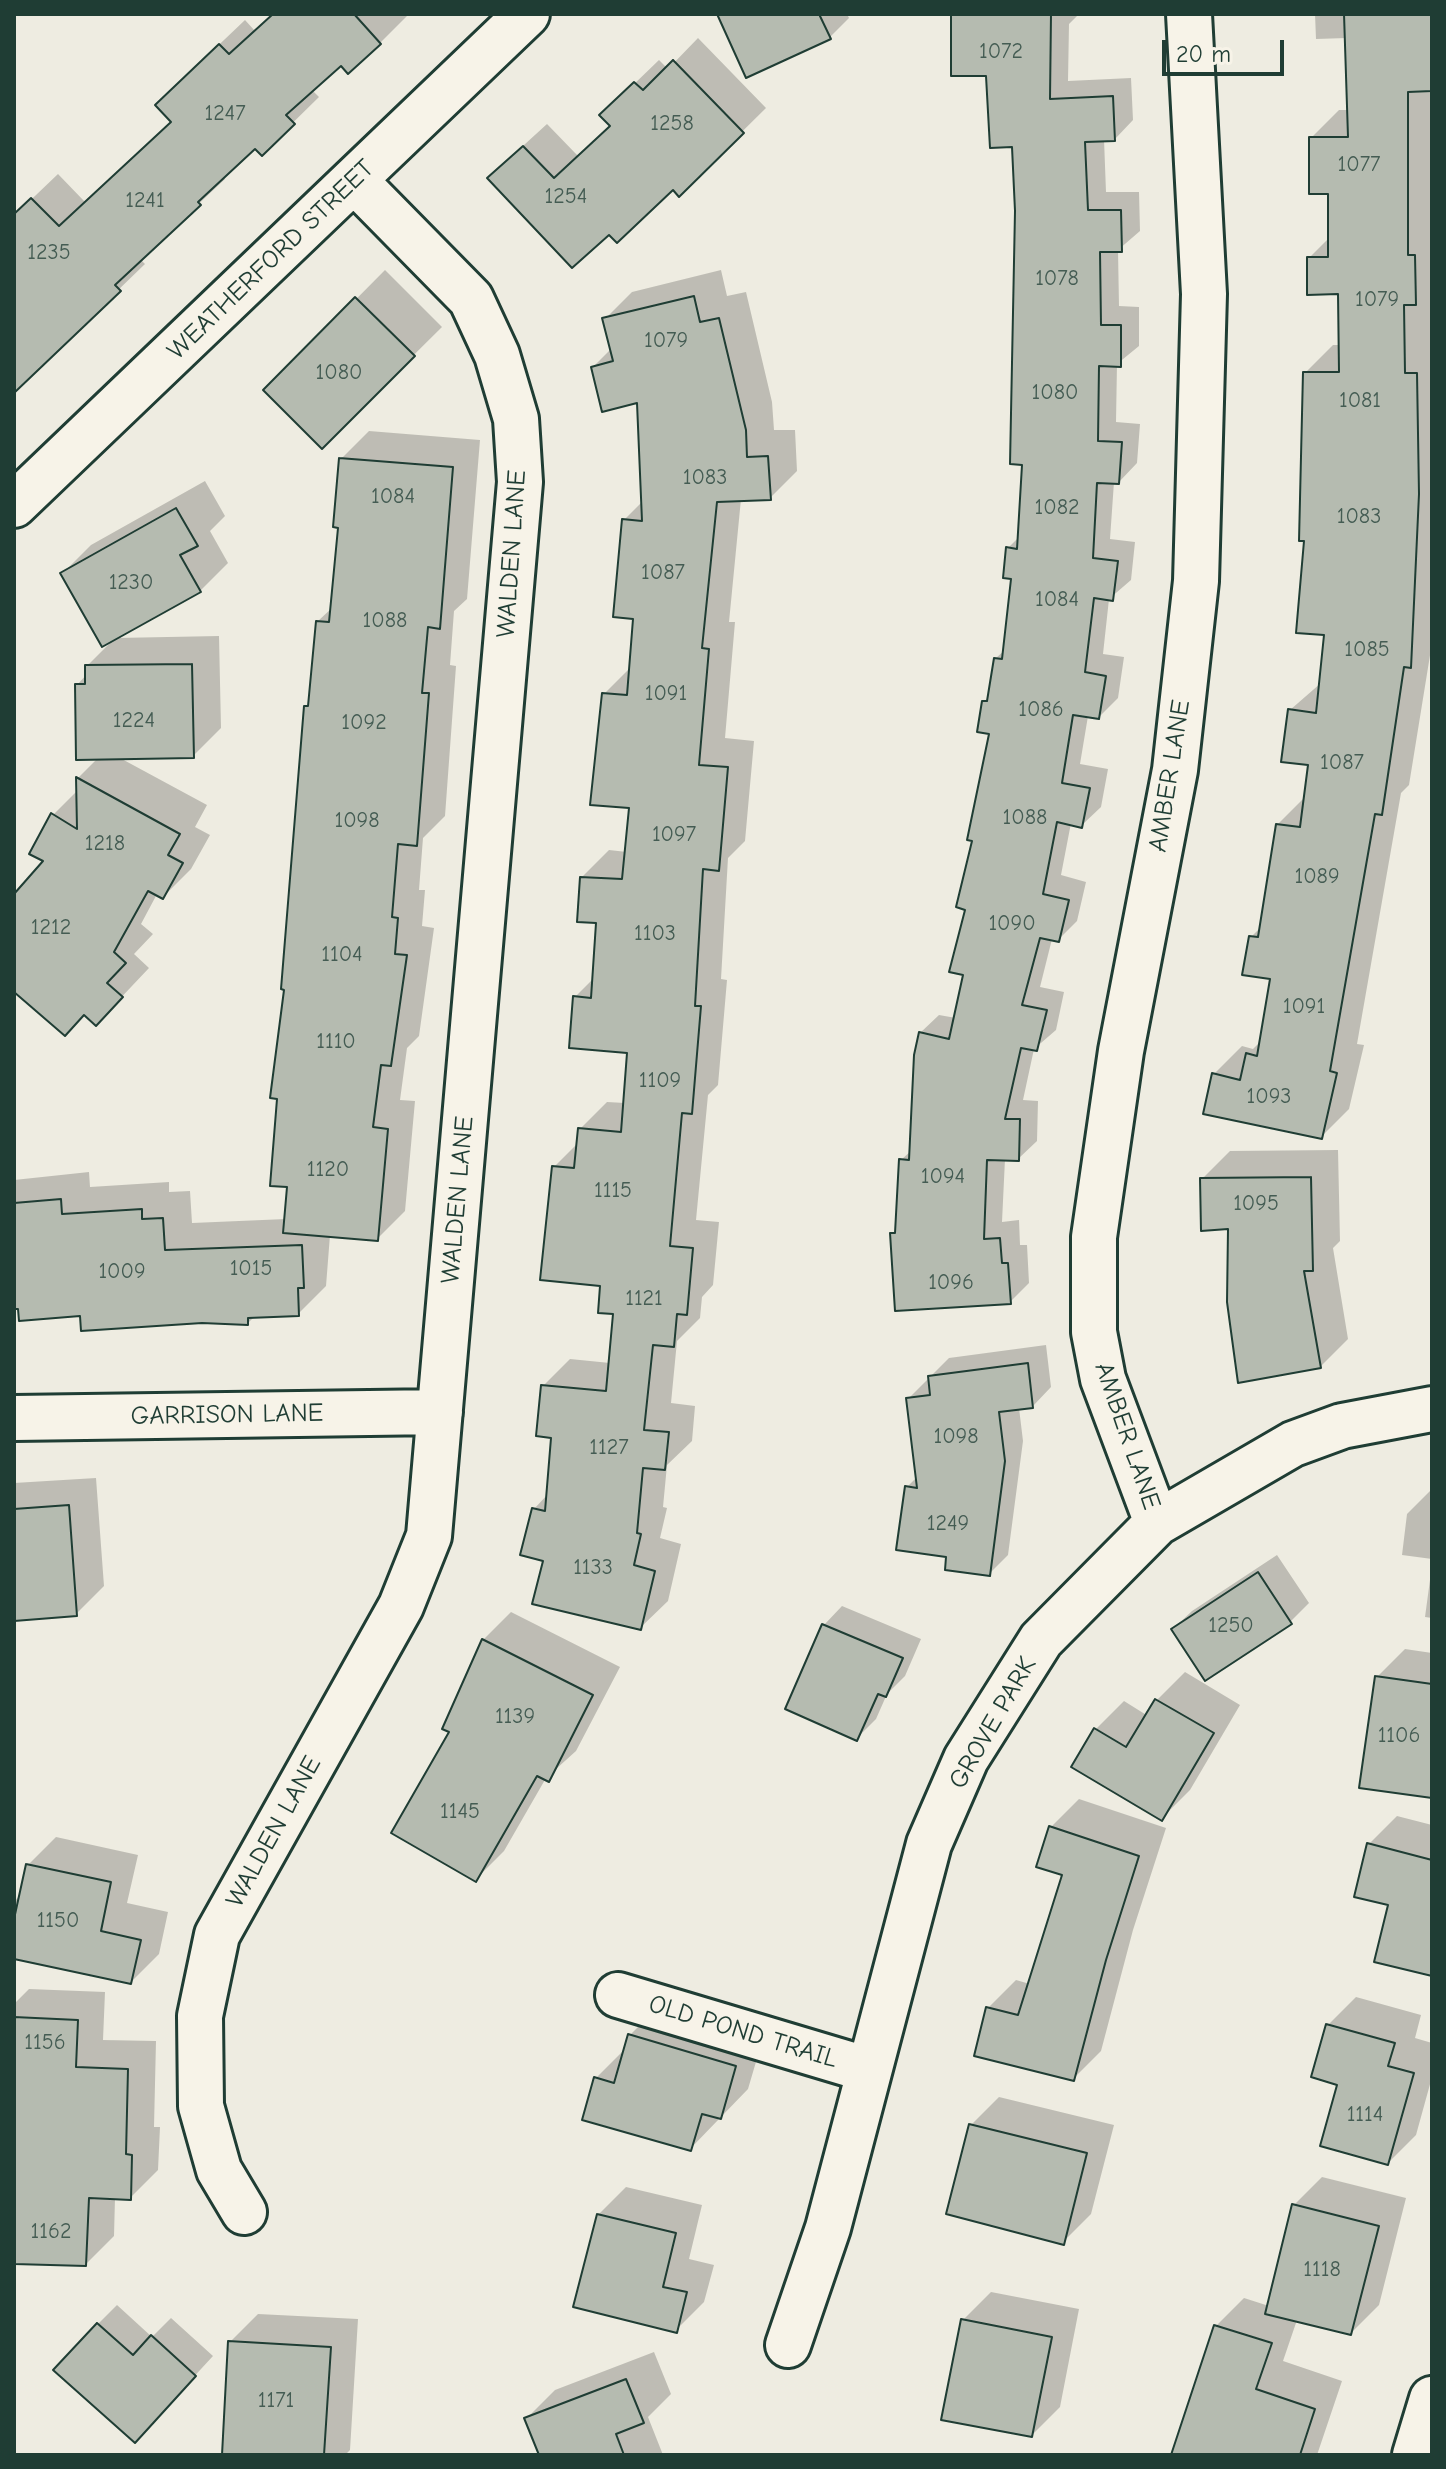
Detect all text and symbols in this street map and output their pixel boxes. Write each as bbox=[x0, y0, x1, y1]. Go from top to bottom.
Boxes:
scale bar bbox=[1166, 24, 1288, 74]
house number: 1072 bbox=[979, 39, 1023, 65]
text: 20 m bbox=[1176, 40, 1231, 68]
house number: 1247 bbox=[204, 101, 246, 127]
house number: 1258 bbox=[650, 111, 694, 137]
house number: 1077 bbox=[1338, 152, 1380, 178]
street label: WEATHERFORD STREET bbox=[161, 153, 381, 367]
house number: 1254 bbox=[545, 184, 587, 210]
house number: 1241 bbox=[125, 188, 165, 214]
house number: 1235 bbox=[27, 240, 71, 266]
house number: 1078 bbox=[1035, 266, 1079, 292]
house number: 1079 bbox=[1355, 287, 1399, 313]
house number: 1079 bbox=[644, 328, 688, 354]
house number: 1080 bbox=[316, 360, 362, 386]
house number: 1080 bbox=[1032, 380, 1078, 406]
house number: 1081 bbox=[1339, 388, 1381, 414]
house number: 1083 bbox=[683, 465, 727, 491]
street label: WALDEN LANE bbox=[491, 469, 533, 639]
house number: 1084 bbox=[371, 484, 415, 510]
house number: 1082 bbox=[1035, 495, 1079, 521]
house number: 1083 bbox=[1337, 504, 1381, 530]
house number: 1087 bbox=[641, 560, 685, 586]
house number: 1230 bbox=[109, 570, 153, 596]
house number: 1084 bbox=[1035, 587, 1079, 613]
house number: 1088 bbox=[363, 608, 407, 634]
house number: 1085 bbox=[1344, 637, 1390, 663]
house number: 1091 bbox=[645, 681, 687, 707]
house number: 1086 bbox=[1018, 697, 1064, 723]
street label: AMBER LANE bbox=[1143, 698, 1197, 854]
house number: 1224 bbox=[113, 708, 155, 734]
house number: 1092 bbox=[341, 710, 387, 736]
house number: 1087 bbox=[1320, 750, 1364, 776]
house number: 1088 bbox=[1003, 805, 1047, 831]
house number: 1098 bbox=[334, 808, 380, 834]
house number: 1097 bbox=[652, 822, 696, 848]
house number: 1218 bbox=[85, 831, 125, 857]
house number: 1089 bbox=[1294, 864, 1340, 890]
house number: 1090 bbox=[988, 911, 1036, 937]
house number: 1212 bbox=[31, 915, 71, 941]
house number: 1103 bbox=[634, 921, 676, 947]
house number: 1104 bbox=[321, 942, 363, 968]
house number: 1091 bbox=[1283, 994, 1325, 1020]
house number: 1110 bbox=[316, 1029, 356, 1055]
house number: 1109 bbox=[639, 1068, 681, 1094]
house number: 1093 bbox=[1247, 1084, 1291, 1110]
street label: WALDEN LANE bbox=[435, 1115, 481, 1285]
house number: 1120 bbox=[307, 1157, 349, 1183]
house number: 1094 bbox=[921, 1164, 965, 1190]
house number: 1115 bbox=[594, 1178, 632, 1204]
house number: 1095 bbox=[1233, 1191, 1279, 1217]
house number: 1015 bbox=[230, 1256, 272, 1282]
house number: 1009 bbox=[98, 1259, 146, 1285]
house number: 1096 bbox=[928, 1270, 974, 1296]
house number: 1121 bbox=[625, 1286, 663, 1312]
street label: AMBER LANE bbox=[1087, 1358, 1167, 1514]
street label: GARRISON LANE bbox=[130, 1398, 324, 1432]
house number: 1098 bbox=[933, 1424, 979, 1450]
house number: 1127 bbox=[589, 1435, 629, 1461]
house number: 1249 bbox=[927, 1511, 969, 1537]
house number: 1133 bbox=[573, 1555, 613, 1581]
house number: 1250 bbox=[1208, 1613, 1254, 1639]
street label: GROVE PARK bbox=[943, 1651, 1043, 1795]
house number: 1139 bbox=[495, 1704, 535, 1730]
house number: 1106 bbox=[1378, 1723, 1420, 1749]
street label: WALDEN LANE bbox=[220, 1751, 328, 1913]
house number: 1145 bbox=[440, 1799, 480, 1825]
house number: 1150 bbox=[37, 1908, 79, 1934]
street label: OLD POND TRAIL bbox=[645, 1988, 841, 2076]
house number: 1156 bbox=[24, 2030, 66, 2056]
house number: 1114 bbox=[1347, 2102, 1383, 2128]
house number: 1162 bbox=[31, 2219, 71, 2245]
house number: 1118 bbox=[1303, 2257, 1341, 2283]
house number: 1171 bbox=[258, 2388, 294, 2414]

